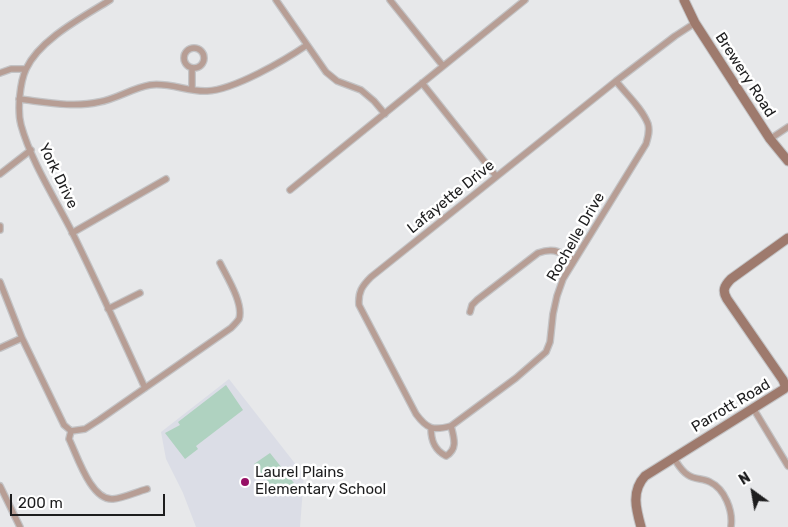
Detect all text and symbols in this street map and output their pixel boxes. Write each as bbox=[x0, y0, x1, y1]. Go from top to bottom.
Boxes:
street label: Brewery Road bbox=[711, 29, 779, 121]
street label: York Drive bbox=[35, 140, 81, 212]
street label: Lafayette Drive bbox=[404, 156, 498, 238]
street label: Rochelle Drive bbox=[543, 189, 609, 285]
street label: Parrott Road bbox=[688, 375, 774, 437]
place label: Laurel Plains Elementary School bbox=[255, 464, 386, 499]
north arrow bbox=[728, 467, 778, 517]
text: N bbox=[736, 469, 754, 489]
marker: Laurel Plains Elementary School bbox=[239, 476, 251, 488]
scale bar bbox=[12, 484, 168, 516]
text: 200 m bbox=[18, 494, 63, 512]

